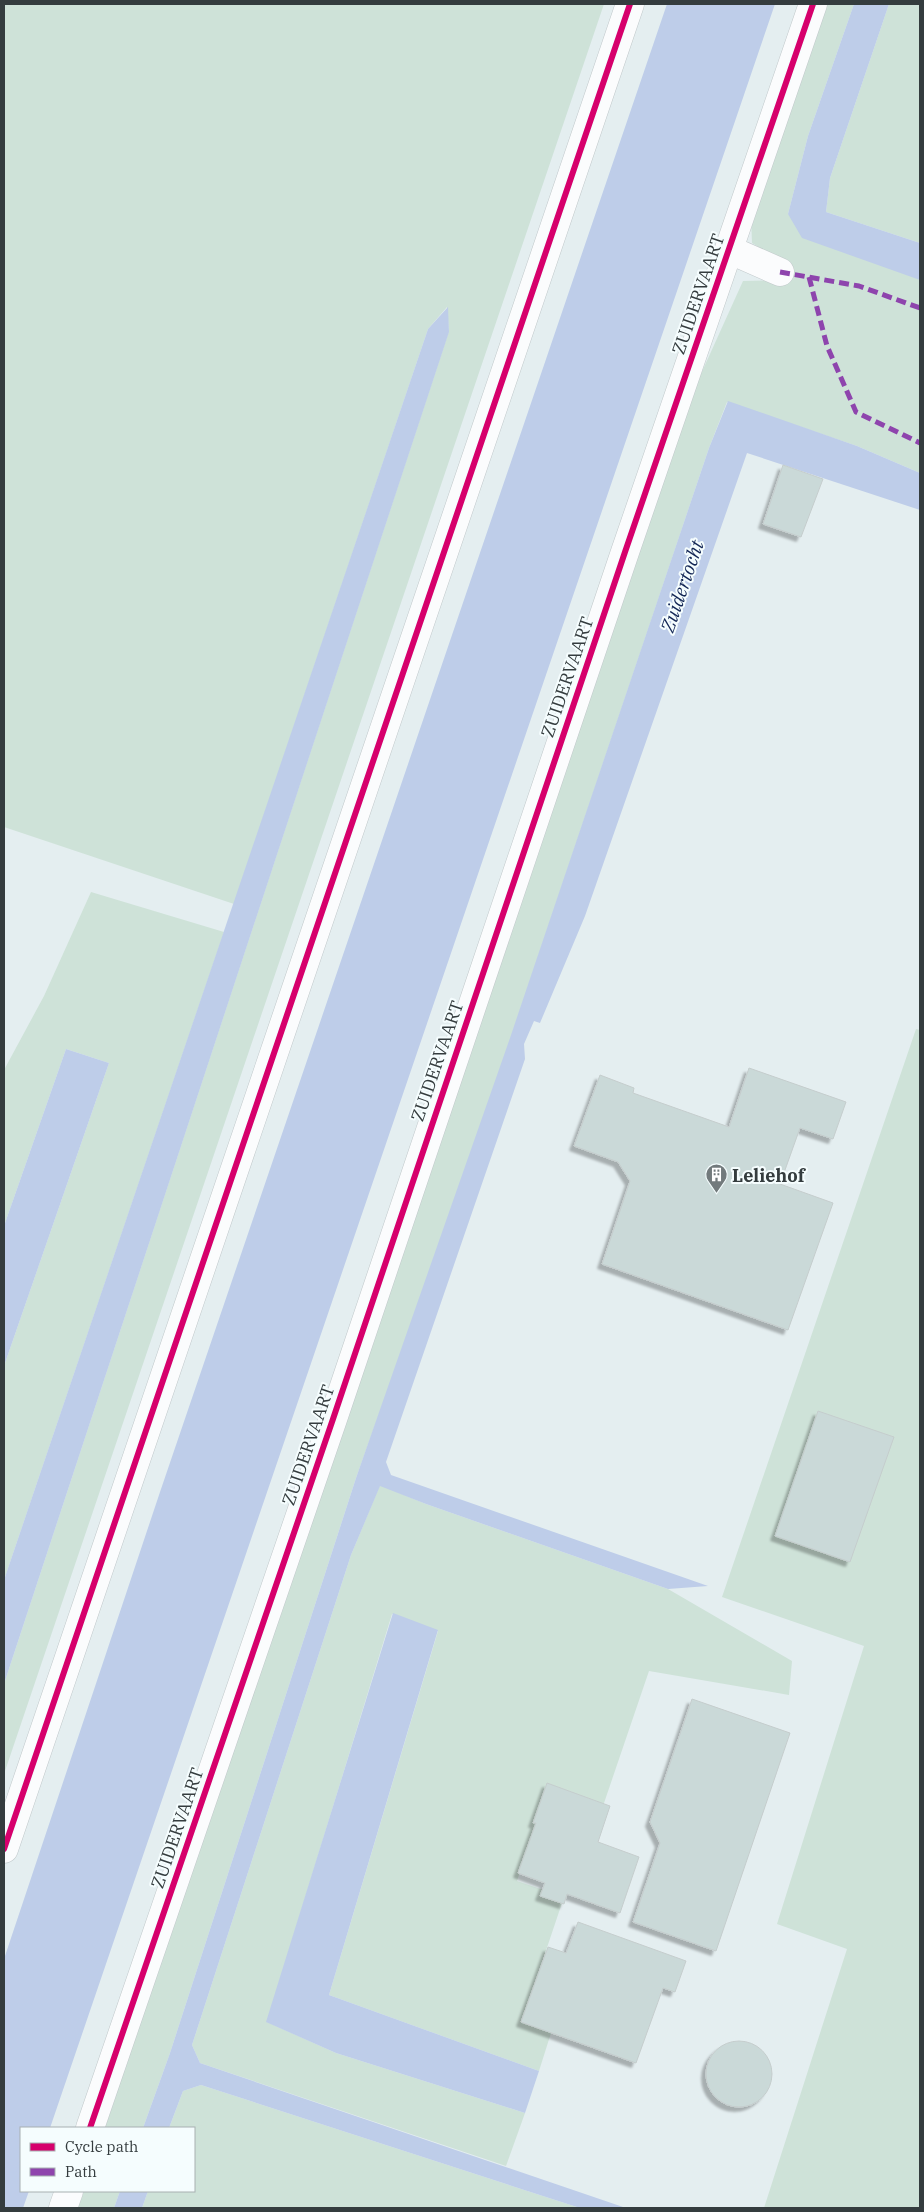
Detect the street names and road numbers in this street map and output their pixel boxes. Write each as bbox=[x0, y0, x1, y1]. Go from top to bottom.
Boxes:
street label: ZUIDERVAART bbox=[667, 230, 730, 357]
street label: ZUIDERVAART bbox=[536, 613, 599, 740]
street label: ZUIDERVAART bbox=[406, 997, 469, 1124]
street label: ZUIDERVAART bbox=[277, 1381, 340, 1508]
street label: ZUIDERVAART bbox=[146, 1764, 209, 1891]

